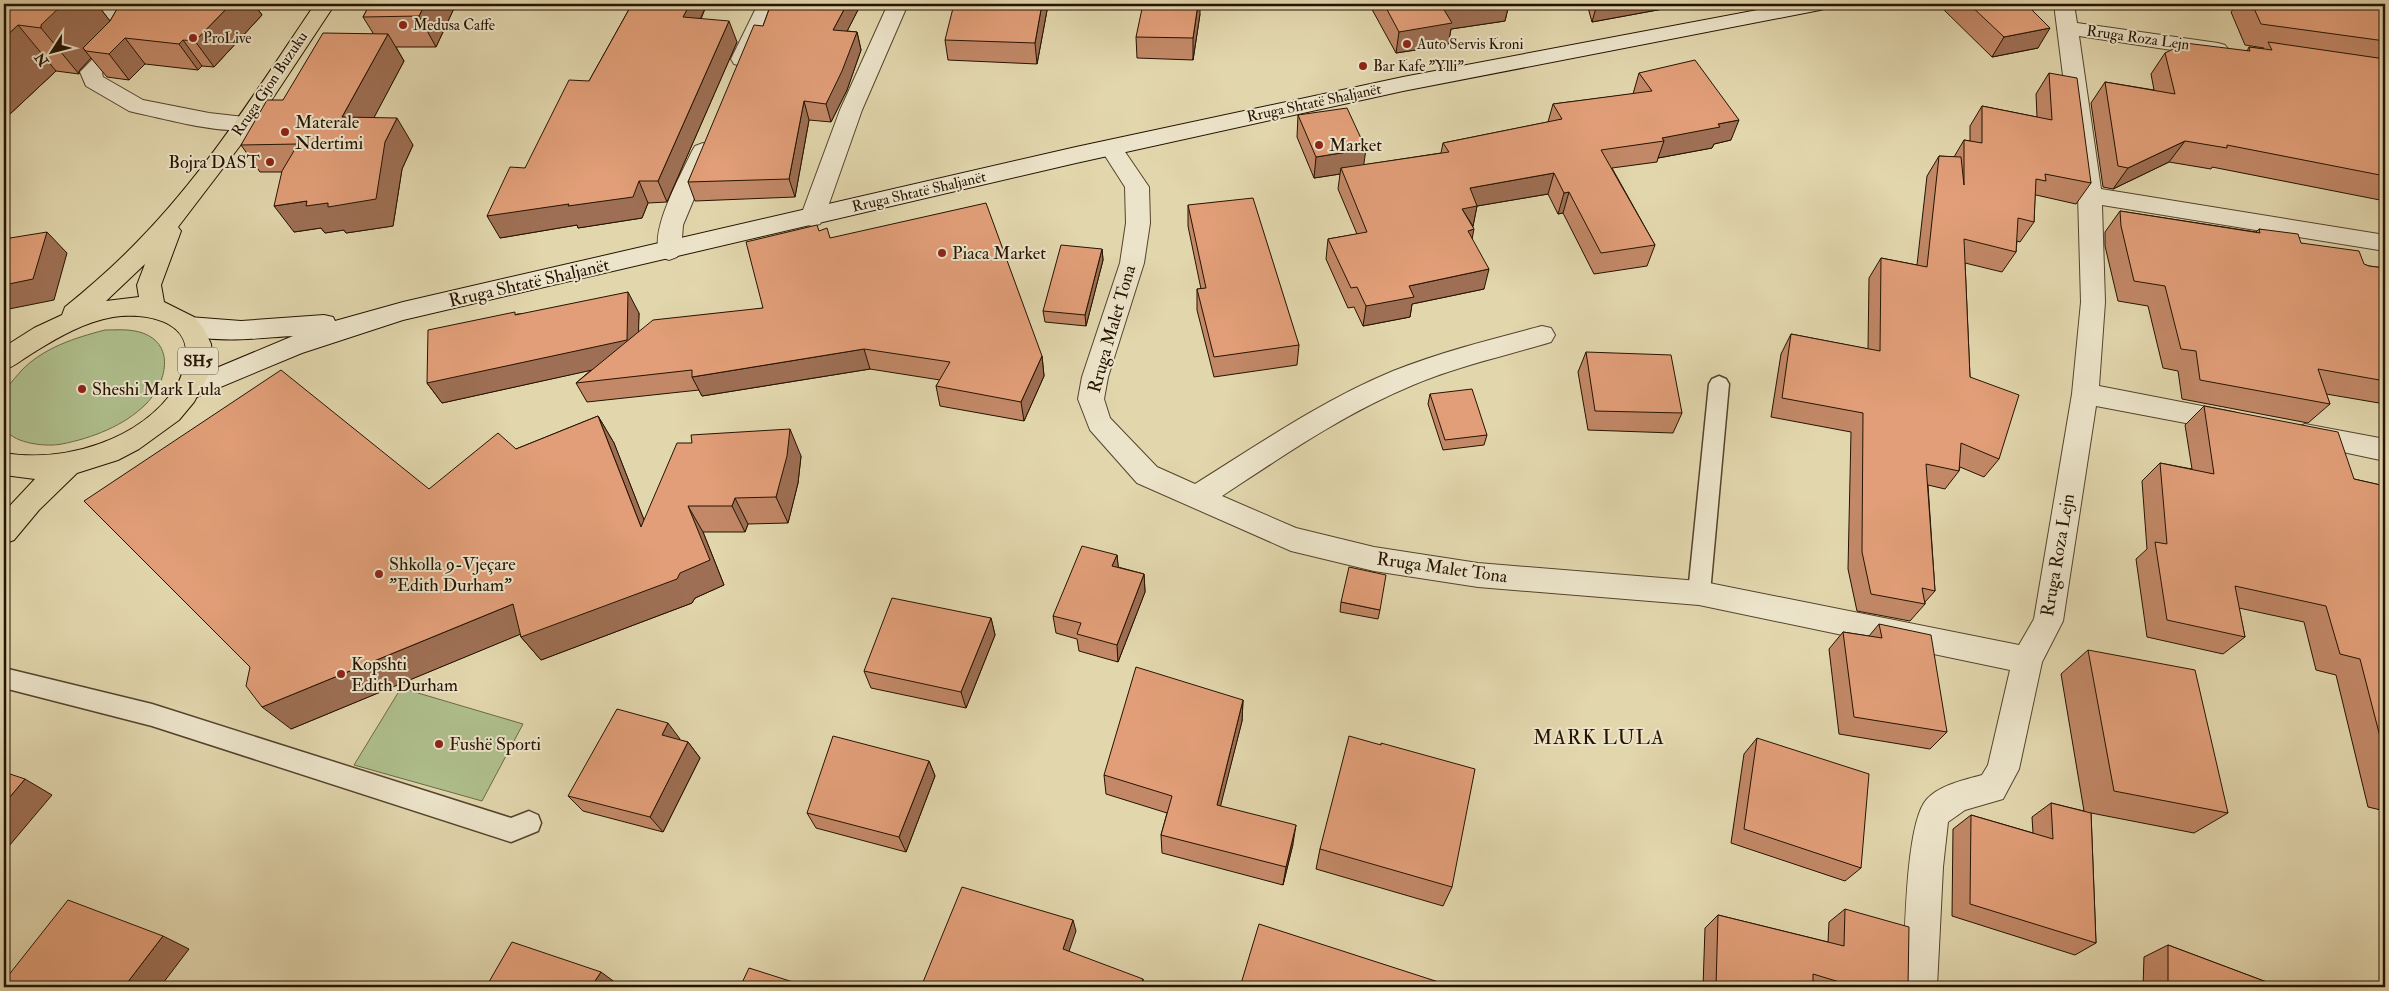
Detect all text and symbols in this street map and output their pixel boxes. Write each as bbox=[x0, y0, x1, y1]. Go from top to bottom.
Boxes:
place label: Medusa Caffe bbox=[413, 16, 495, 35]
marker: Medusa Caffe bbox=[397, 19, 409, 31]
street label: Rruga Roza Lejn bbox=[2085, 21, 2191, 55]
north arrow bbox=[28, 28, 78, 78]
street label: Rruga Gjon Buzuku bbox=[228, 28, 312, 140]
place label: ProLive bbox=[203, 29, 252, 48]
marker: ProLive bbox=[187, 32, 199, 44]
place label: Auto Servis Kroni bbox=[1416, 35, 1523, 54]
marker: Auto Servis Kroni bbox=[1401, 38, 1413, 50]
text: N bbox=[31, 49, 53, 70]
place label: Bar Kafe "Ylli" bbox=[1373, 57, 1464, 76]
marker: Bar Kafe "Ylli" bbox=[1357, 60, 1369, 72]
street label: Rruga Shtatë Shaljanët bbox=[1245, 79, 1383, 127]
place label: Materale Ndertimi bbox=[295, 111, 363, 155]
marker: Materale Ndertimi bbox=[279, 126, 291, 138]
place label: Market bbox=[1329, 134, 1382, 157]
marker: Market bbox=[1313, 139, 1325, 151]
place label: Bojra DAST bbox=[168, 151, 261, 174]
marker: Bojra DAST bbox=[264, 156, 276, 168]
street label: Rruga Shtatë Shaljanët bbox=[850, 167, 988, 217]
place label: Piaca Market bbox=[952, 242, 1046, 265]
marker: Piaca Market bbox=[936, 247, 948, 259]
street label: Rruga Shtatë Shaljanët bbox=[446, 253, 612, 313]
street label: Rruga Malet Tona bbox=[1083, 262, 1141, 395]
road number: SH5 bbox=[178, 348, 218, 374]
place label: Sheshi Mark Lula bbox=[92, 378, 222, 401]
marker: Sheshi Mark Lula bbox=[76, 383, 88, 395]
street label: Rruga Roza Lejn bbox=[2036, 492, 2080, 618]
street label: Rruga Malet Tona bbox=[1375, 547, 1509, 589]
place label: Shkolla 9-Vjeçare "Edith Durham" bbox=[389, 553, 516, 597]
marker: Shkolla 9-Vjeçare "Edith Durham" bbox=[373, 568, 385, 580]
place label: Kopshti Edith Durham bbox=[351, 653, 458, 697]
marker: Kopshti Edith Durham bbox=[335, 668, 347, 680]
district label: MARK LULA bbox=[1533, 725, 1665, 750]
place label: Fushë Sporti bbox=[449, 733, 541, 756]
marker: Fushë Sporti bbox=[433, 738, 445, 750]

